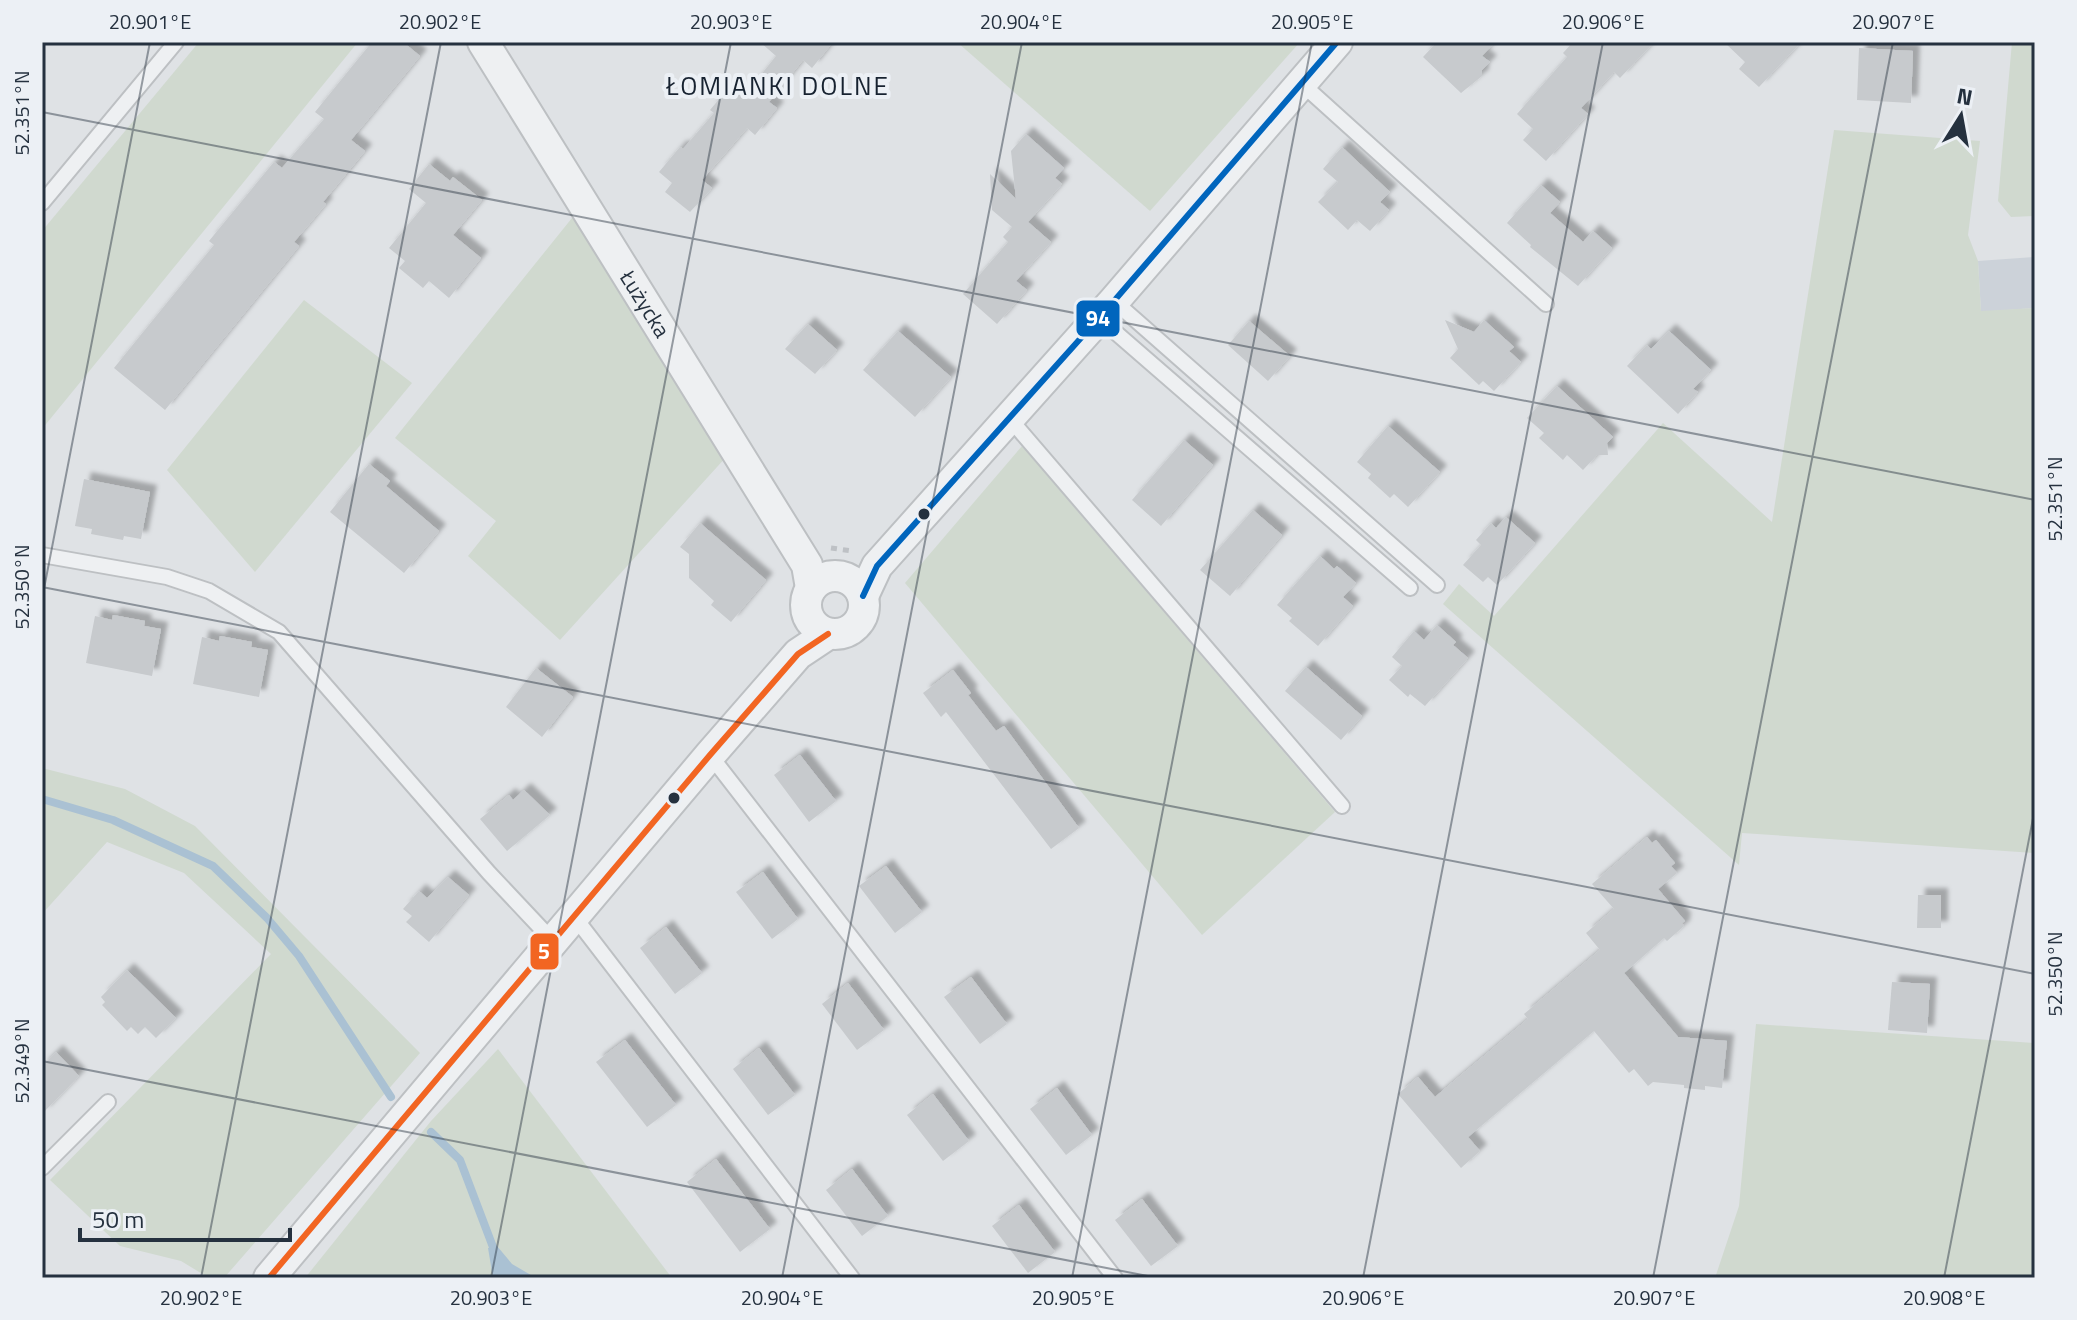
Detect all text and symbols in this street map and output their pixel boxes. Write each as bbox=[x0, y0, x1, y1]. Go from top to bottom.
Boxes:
text: 20.901°E bbox=[109, 6, 191, 37]
text: 20.902°E bbox=[399, 6, 481, 37]
text: 20.903°E bbox=[690, 6, 772, 37]
text: 20.904°E bbox=[980, 6, 1062, 37]
text: 20.905°E bbox=[1271, 6, 1353, 37]
text: 20.906°E bbox=[1562, 6, 1644, 37]
text: 20.907°E bbox=[1852, 6, 1934, 37]
district label: ŁOMIANKI DOLNE bbox=[665, 66, 890, 105]
text: 52.351°N bbox=[6, 70, 37, 156]
north arrow bbox=[1921, 76, 2001, 156]
text: N bbox=[1954, 78, 1976, 115]
street label: Łużycka bbox=[611, 263, 679, 344]
line badge: 94 bbox=[1075, 299, 1121, 338]
text: 94 bbox=[1086, 301, 1110, 335]
text: 52.351°N bbox=[2039, 456, 2070, 542]
unlabelled marker bbox=[916, 506, 932, 522]
text: 52.350°N bbox=[6, 544, 37, 630]
unlabelled marker bbox=[666, 790, 682, 806]
text: 52.350°N bbox=[2039, 931, 2070, 1017]
line badge: 5 bbox=[529, 932, 560, 971]
text: 5 bbox=[538, 934, 550, 968]
text: 52.349°N bbox=[6, 1018, 37, 1104]
scale bar bbox=[80, 1192, 290, 1242]
text: 50 m bbox=[92, 1201, 144, 1237]
text: 20.902°E bbox=[160, 1282, 242, 1313]
text: 20.903°E bbox=[450, 1282, 532, 1313]
text: 20.904°E bbox=[741, 1282, 823, 1313]
text: 20.905°E bbox=[1032, 1282, 1114, 1313]
text: 20.906°E bbox=[1322, 1282, 1404, 1313]
text: 20.907°E bbox=[1613, 1282, 1695, 1313]
text: 20.908°E bbox=[1903, 1282, 1985, 1313]

